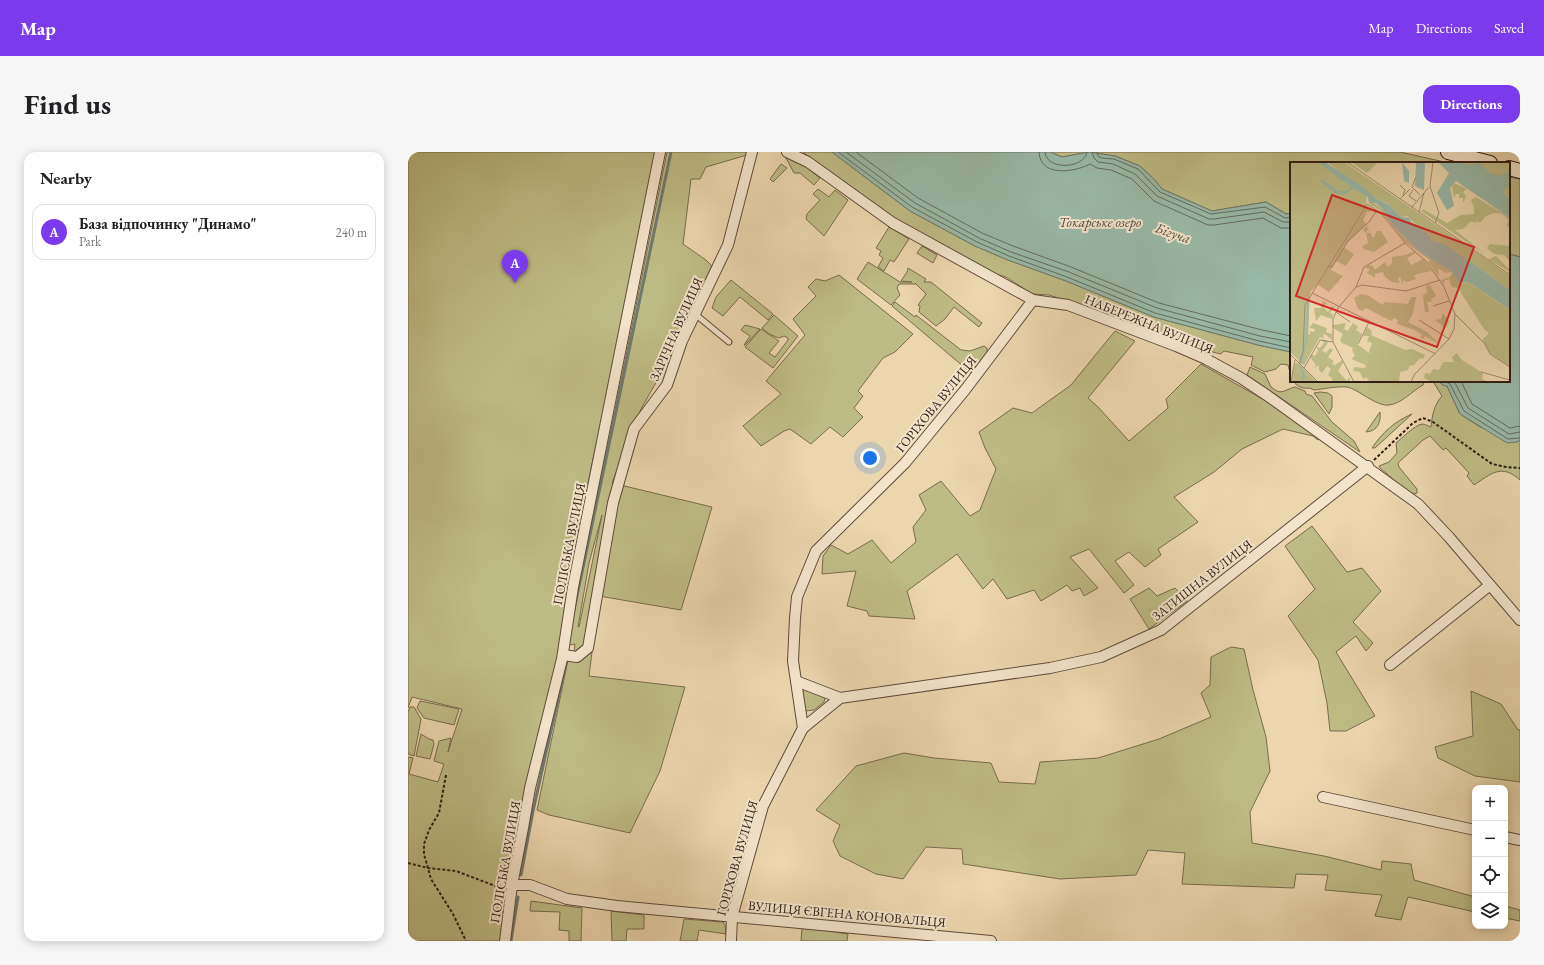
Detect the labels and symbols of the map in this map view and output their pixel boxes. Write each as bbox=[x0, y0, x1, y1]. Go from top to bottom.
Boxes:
inset map bbox=[1290, 162, 1510, 382]
water label: Токарське озеро bbox=[1059, 213, 1142, 231]
water label: Бігуча bbox=[1152, 218, 1193, 247]
pin: A bbox=[502, 250, 528, 283]
street label: ЗАРІЧНА ВУЛИЦЯ bbox=[646, 274, 707, 383]
street label: НАБЕРЕЖНА ВУЛИЦЯ bbox=[1082, 290, 1216, 358]
street label: ГОРІХОВА ВУЛИЦЯ bbox=[892, 352, 980, 456]
your location bbox=[860, 448, 880, 468]
street label: ПОЛІСЬКА ВУЛИЦЯ bbox=[549, 481, 589, 606]
street label: ЗАТИШНА ВУЛИЦЯ bbox=[1149, 535, 1256, 624]
street label: ГОРІХОВА ВУЛИЦЯ bbox=[712, 798, 762, 918]
street label: ПОЛІСЬКА ВУЛИЦЯ bbox=[486, 799, 524, 924]
street label: ВУЛИЦЯ ЄВГЕНА КОНОВАЛЬЦЯ bbox=[747, 897, 947, 931]

